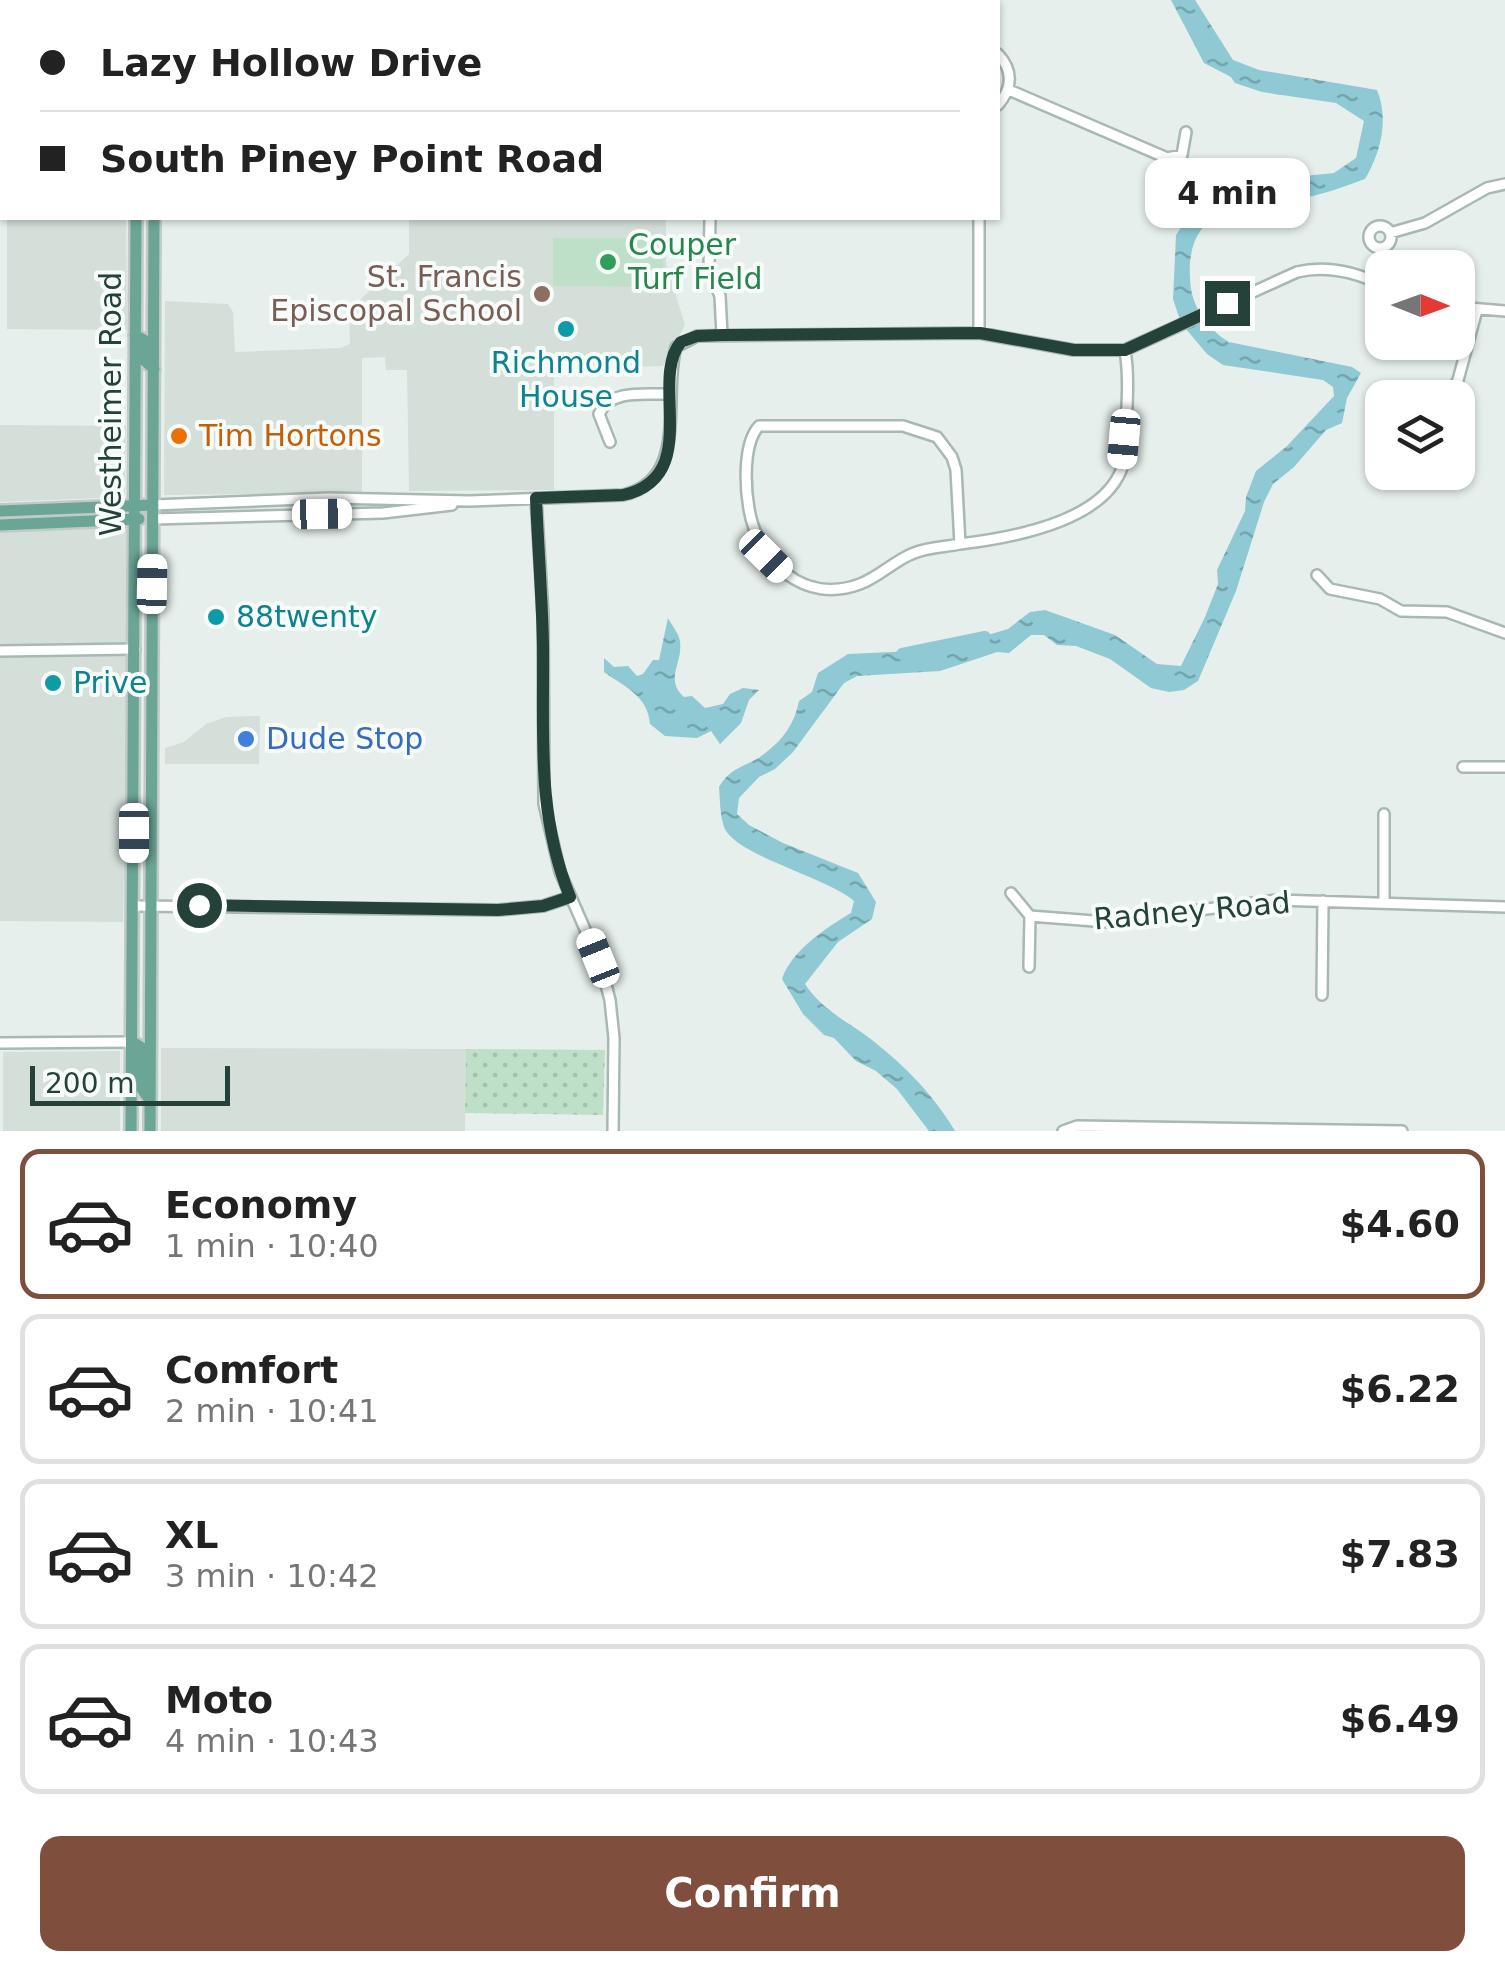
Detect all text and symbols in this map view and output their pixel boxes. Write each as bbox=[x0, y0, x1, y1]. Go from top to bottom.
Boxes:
text: Lazy Hollow Drive bbox=[100, 41, 482, 85]
text: South Piney Point Road bbox=[100, 137, 604, 181]
callout: 4 min bbox=[1144, 158, 1310, 228]
text: 4 min bbox=[1177, 174, 1278, 212]
place label: Couper Turf Field bbox=[627, 227, 762, 296]
north arrow bbox=[1365, 250, 1475, 360]
map controls bbox=[1365, 250, 1475, 490]
marker: Couper Turf Field bbox=[597, 251, 619, 273]
place label: St. Francis Episcopal School bbox=[270, 259, 522, 328]
street label: Westheimer Road bbox=[93, 272, 128, 536]
route end bbox=[1205, 281, 1250, 326]
marker: St. Francis Episcopal School bbox=[531, 283, 553, 305]
marker: Richmond House bbox=[555, 318, 577, 340]
place label: Richmond House bbox=[491, 345, 641, 414]
button: layers bbox=[1365, 380, 1475, 490]
car bbox=[1106, 408, 1142, 470]
place label: Tim Hortons bbox=[198, 418, 382, 453]
marker: Tim Hortons bbox=[168, 425, 190, 447]
car bbox=[292, 498, 352, 530]
car bbox=[734, 524, 798, 588]
car bbox=[136, 554, 168, 614]
place label: 88twenty bbox=[236, 599, 377, 634]
marker: 88twenty bbox=[205, 606, 227, 628]
place label: Prive bbox=[73, 665, 147, 700]
marker: Prive bbox=[42, 672, 64, 694]
place label: Dude Stop bbox=[266, 721, 423, 756]
marker: Dude Stop bbox=[235, 728, 257, 750]
car bbox=[119, 803, 149, 863]
route start bbox=[177, 883, 222, 928]
street label: Radney Road bbox=[1092, 884, 1292, 937]
car bbox=[573, 925, 623, 991]
scale bar bbox=[30, 1061, 230, 1106]
text: 200 m bbox=[45, 1067, 135, 1100]
icon: car bbox=[45, 1179, 135, 1269]
text: Economy bbox=[165, 1183, 357, 1227]
text: $4.60 bbox=[1340, 1202, 1460, 1246]
text: 1 min · 10:40 bbox=[165, 1227, 379, 1265]
icon: car bbox=[45, 1344, 135, 1434]
text: Comfort bbox=[165, 1348, 338, 1392]
text: $6.22 bbox=[1340, 1367, 1460, 1411]
text: 2 min · 10:41 bbox=[165, 1392, 379, 1430]
icon: car bbox=[45, 1509, 135, 1599]
text: XL bbox=[165, 1513, 219, 1557]
text: $7.83 bbox=[1340, 1532, 1460, 1576]
text: 3 min · 10:42 bbox=[165, 1557, 379, 1595]
icon: car bbox=[45, 1674, 135, 1764]
text: Moto bbox=[165, 1678, 273, 1722]
text: $6.49 bbox=[1340, 1697, 1460, 1741]
text: 4 min · 10:43 bbox=[165, 1722, 379, 1760]
button: Confirm bbox=[40, 1836, 1465, 1951]

